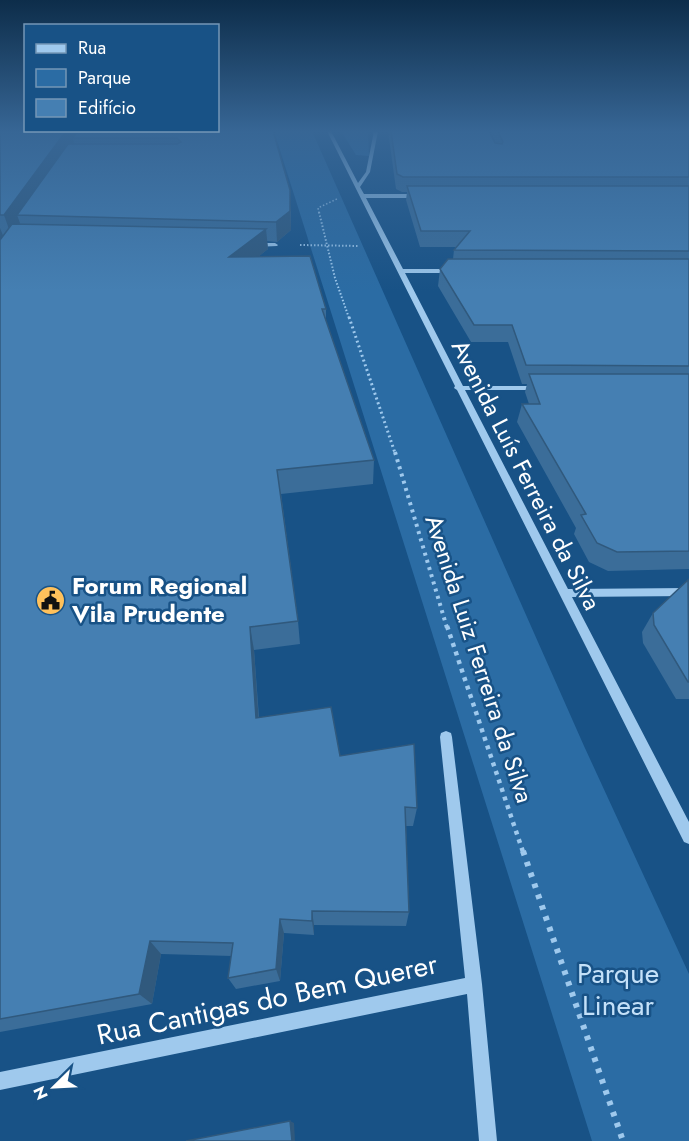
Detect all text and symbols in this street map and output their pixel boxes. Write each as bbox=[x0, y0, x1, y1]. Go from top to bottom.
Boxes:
legend bbox=[24, 24, 219, 132]
text: Rua bbox=[78, 35, 106, 61]
text: Parque bbox=[78, 65, 131, 91]
text: Edifício bbox=[78, 95, 136, 121]
street label: Avenida Luís Ferreira da Silva bbox=[443, 334, 610, 616]
street label: Avenida Luiz Ferreira da Silva bbox=[416, 510, 543, 807]
place label: Forum Regional Vila Prudente bbox=[71, 568, 247, 631]
public building icon: Forum Regional Vila Prudente bbox=[35, 584, 67, 616]
street label: Rua Cantigas do Bem Querer bbox=[93, 943, 442, 1056]
park label: Parque Linear bbox=[577, 953, 659, 1026]
north arrow bbox=[24, 1057, 84, 1117]
text: N bbox=[28, 1082, 54, 1103]

